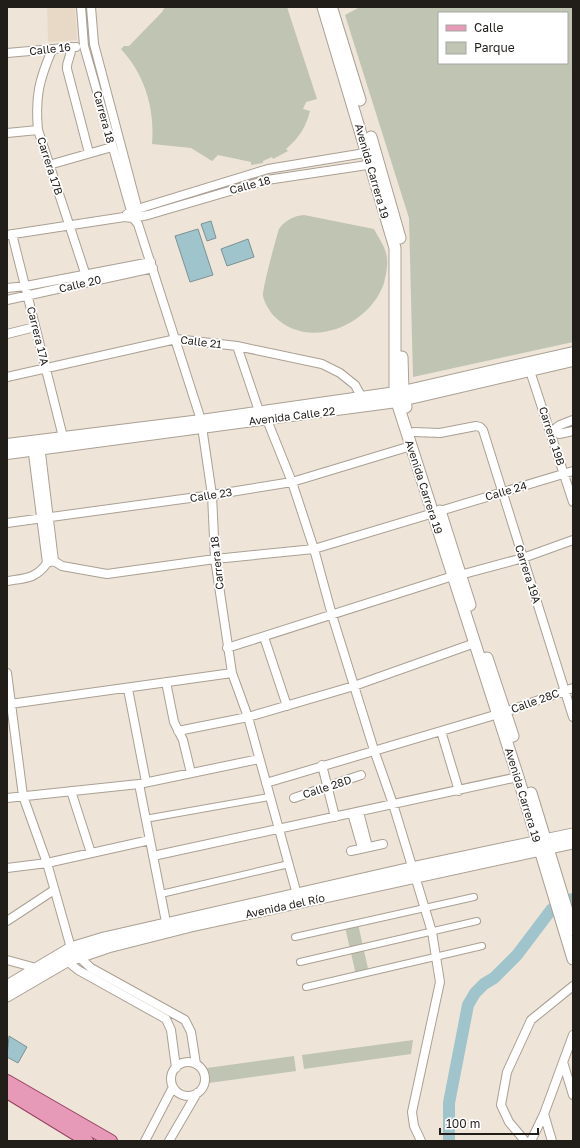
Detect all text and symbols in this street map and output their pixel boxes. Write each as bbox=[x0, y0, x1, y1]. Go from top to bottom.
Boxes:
legend bbox=[438, 12, 568, 64]
text: Calle bbox=[474, 20, 504, 35]
street label: Calle 16 bbox=[29, 40, 72, 57]
text: Parque bbox=[474, 40, 515, 55]
street label: Carrera 18 bbox=[91, 89, 118, 145]
street label: Avenida Carrera 19 bbox=[353, 122, 392, 220]
street label: Carrera 17B bbox=[35, 135, 66, 196]
street label: Calle 18 bbox=[228, 173, 272, 196]
street label: Calle 20 bbox=[57, 272, 102, 295]
street label: Carrera 17A bbox=[25, 305, 52, 367]
street label: Calle 21 bbox=[180, 333, 222, 350]
street label: Avenida Calle 22 bbox=[248, 404, 336, 427]
street label: Carrera 19B bbox=[537, 405, 568, 467]
street label: Avenida Carrera 19 bbox=[403, 438, 446, 536]
street label: Calle 24 bbox=[483, 478, 529, 503]
street label: Calle 23 bbox=[189, 485, 233, 504]
street label: Carrera 18 bbox=[207, 535, 226, 590]
street label: Carrera 19A bbox=[513, 543, 544, 605]
street label: Calle 28C bbox=[509, 686, 561, 715]
street label: Avenida Carrera 19 bbox=[503, 746, 544, 844]
street label: Calle 28D bbox=[301, 772, 353, 801]
street label: Avenida del Río bbox=[244, 891, 326, 920]
scale bar bbox=[440, 1110, 538, 1136]
text: 100 m bbox=[446, 1116, 480, 1131]

